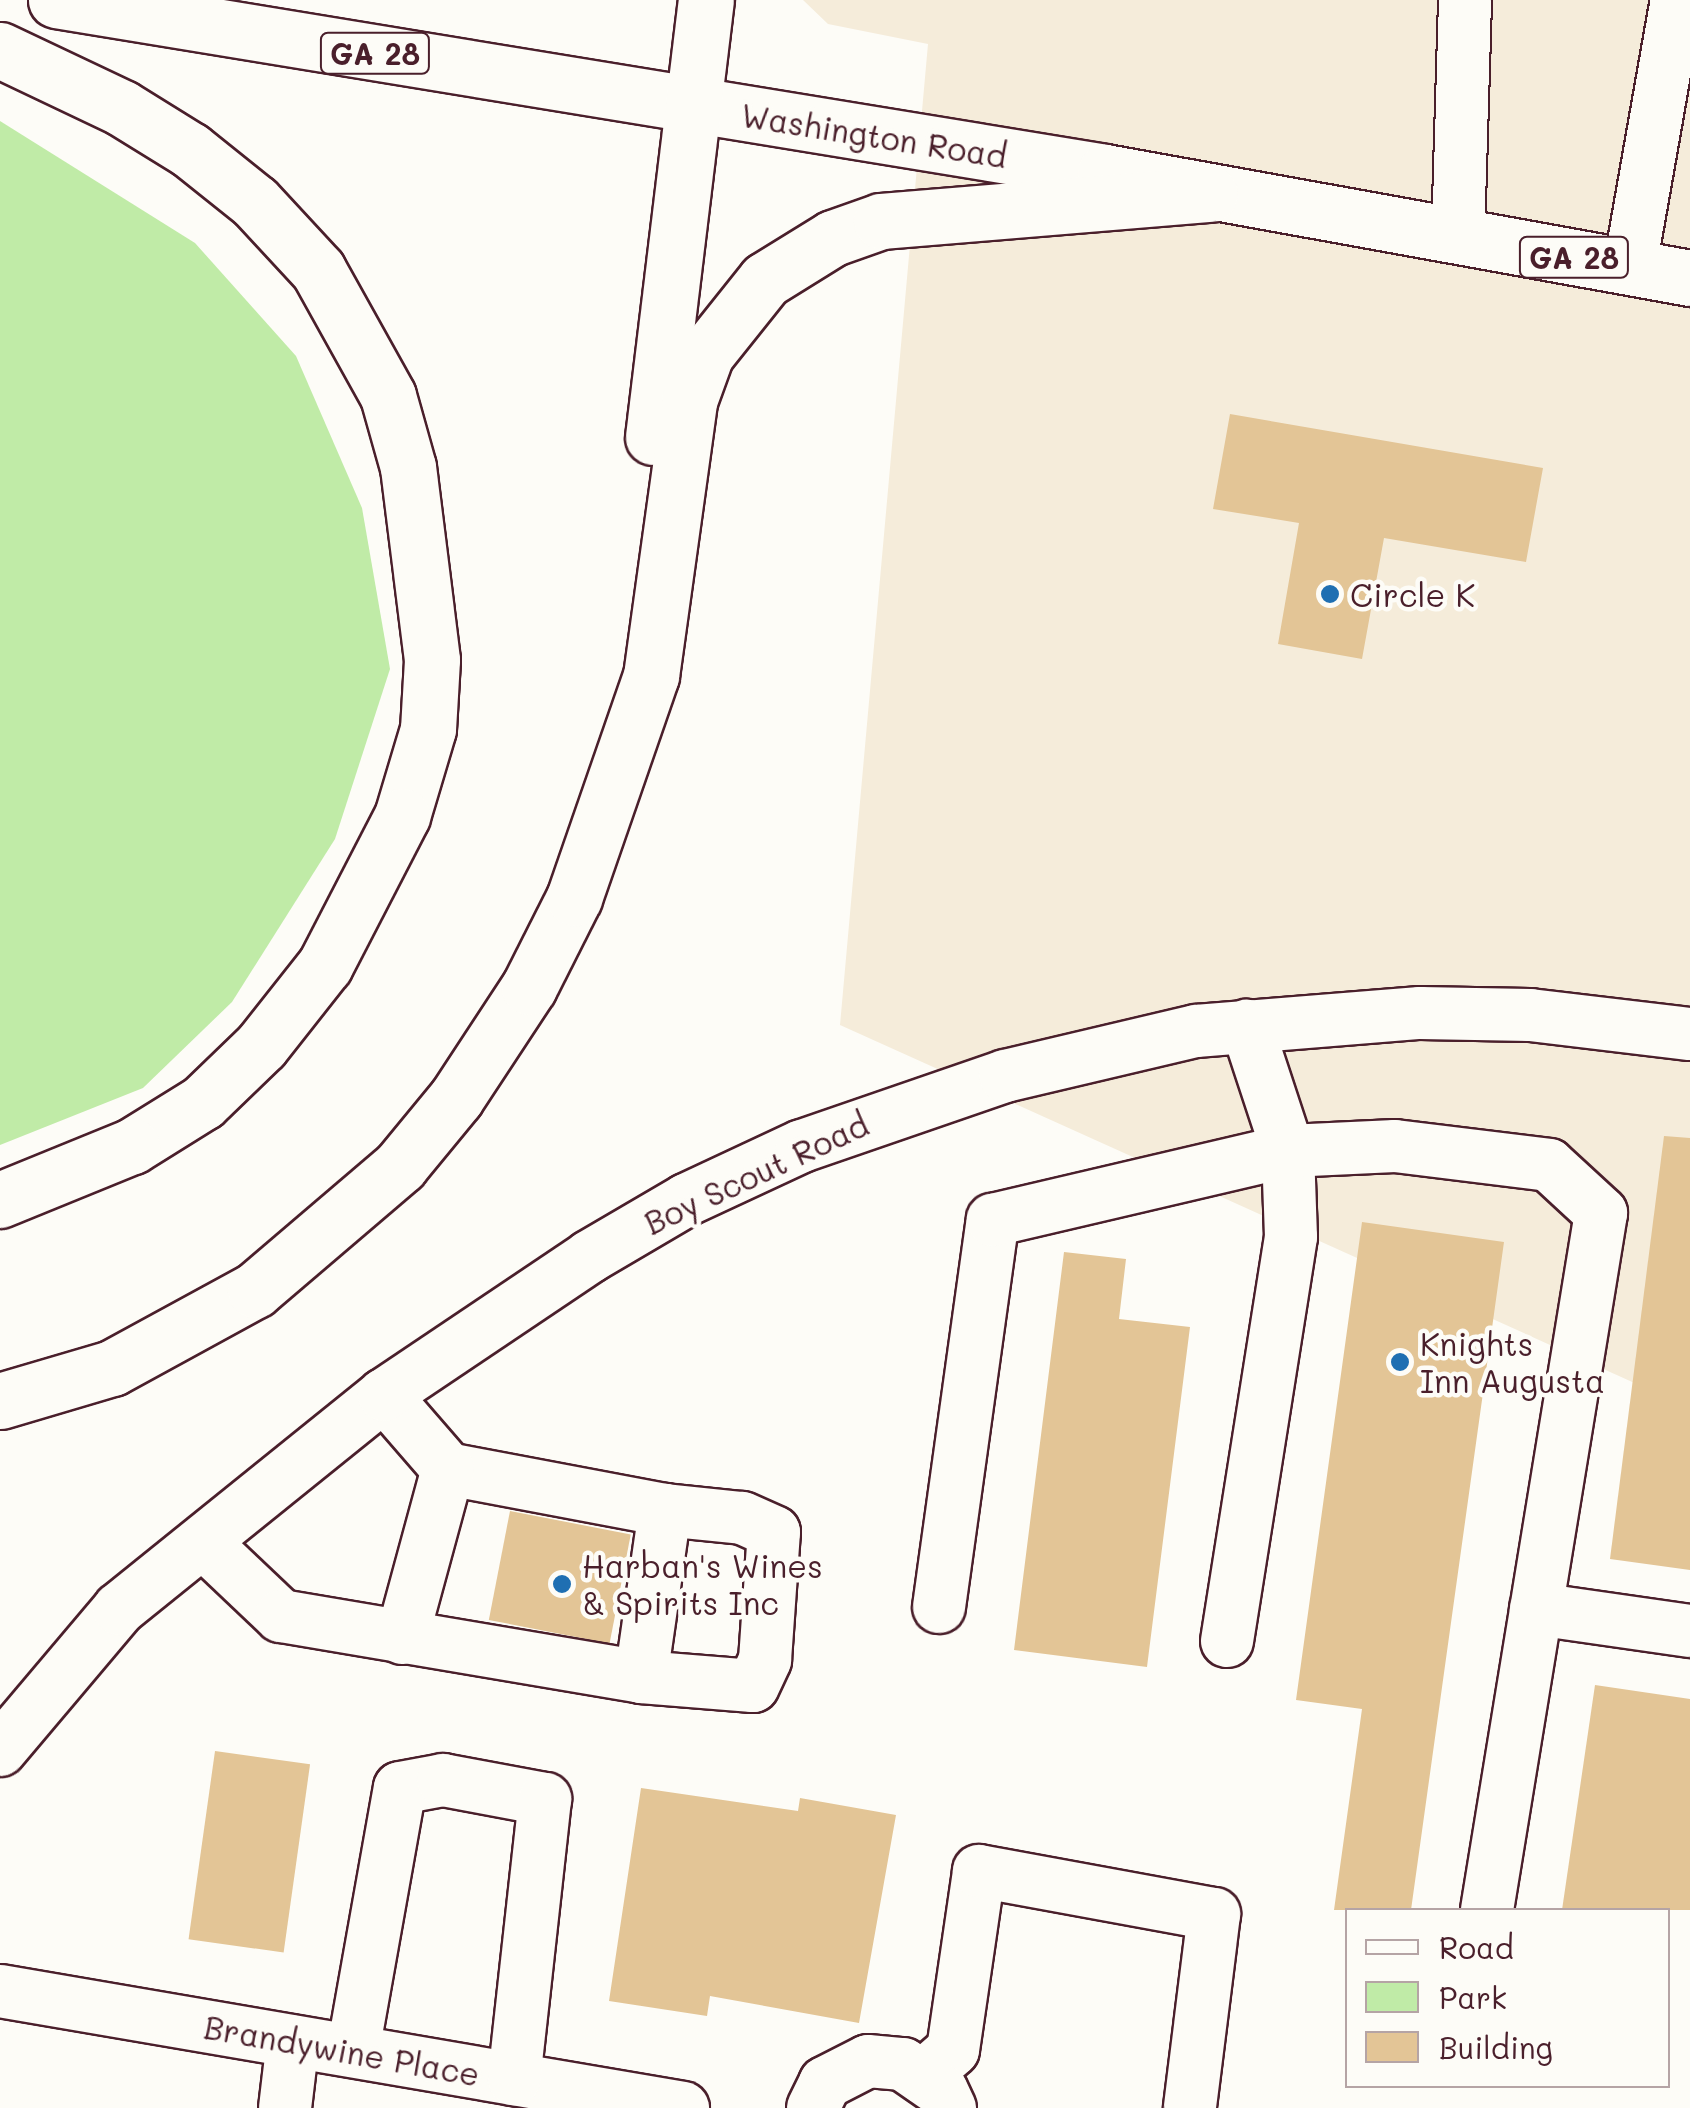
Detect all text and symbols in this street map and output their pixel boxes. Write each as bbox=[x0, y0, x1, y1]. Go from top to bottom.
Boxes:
road number: GA 28 bbox=[318, 28, 432, 78]
street label: Washington Road bbox=[738, 95, 1010, 175]
road number: GA 28 bbox=[1516, 232, 1632, 282]
place label: Circle K bbox=[1350, 575, 1475, 613]
marker: Circle K bbox=[1319, 583, 1341, 605]
street label: Boy Scout Road bbox=[638, 1104, 874, 1242]
place label: Knights Inn Augusta bbox=[1420, 1325, 1605, 1400]
marker: Knights Inn Augusta bbox=[1389, 1351, 1411, 1373]
place label: Harban's Wines & Spirits Inc bbox=[582, 1547, 823, 1622]
marker: Harban's Wines & Spirits Inc bbox=[551, 1573, 573, 1595]
legend bbox=[1345, 1908, 1670, 2088]
text: Road bbox=[1439, 1927, 1514, 1967]
text: Park bbox=[1439, 1977, 1507, 2017]
street label: Brandywine Place bbox=[201, 2007, 483, 2093]
text: Building bbox=[1439, 2027, 1553, 2067]

